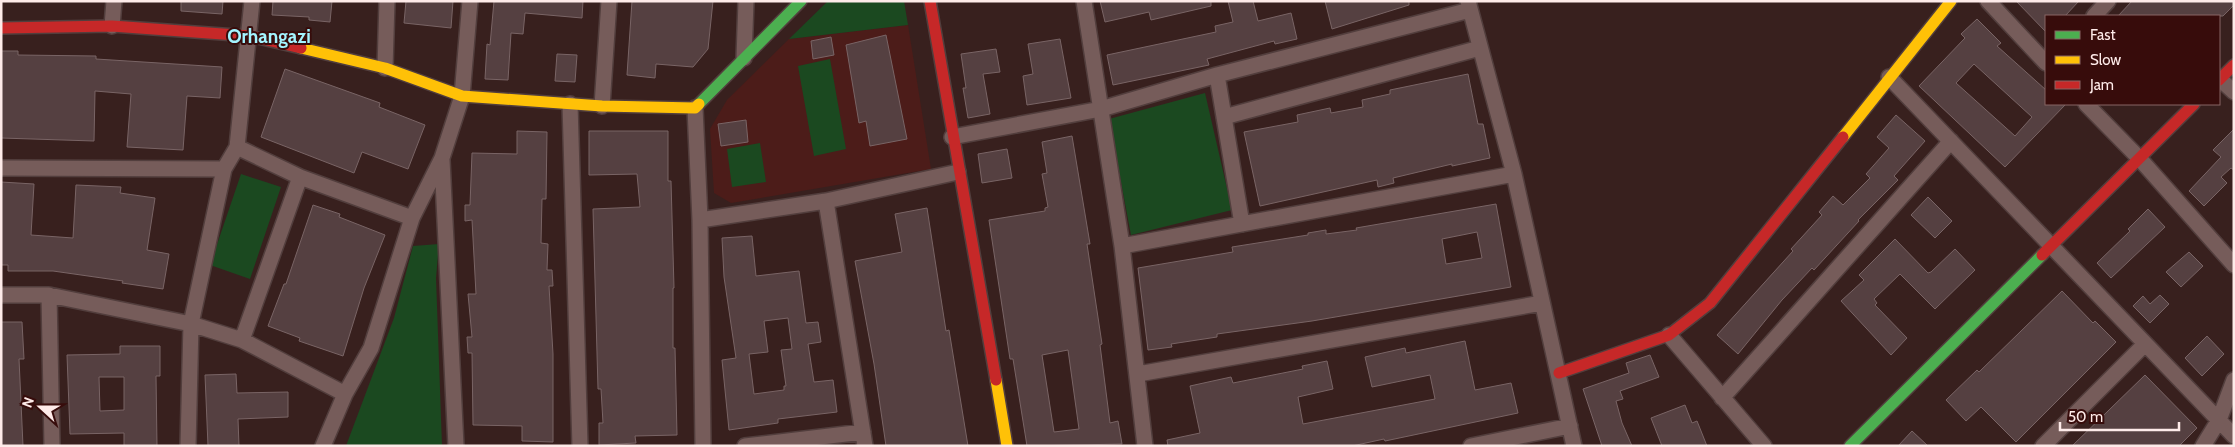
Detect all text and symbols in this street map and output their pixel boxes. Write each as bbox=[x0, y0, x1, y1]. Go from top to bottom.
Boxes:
legend bbox=[2045, 15, 2220, 105]
district label: Orhangazi bbox=[227, 25, 311, 48]
text: Fast bbox=[2090, 26, 2115, 44]
text: Slow bbox=[2090, 51, 2121, 69]
text: Jam bbox=[2089, 76, 2114, 94]
north arrow bbox=[15, 382, 65, 432]
text: N bbox=[18, 394, 38, 410]
scale bar bbox=[2060, 400, 2179, 432]
text: 50 m bbox=[2068, 408, 2103, 426]

